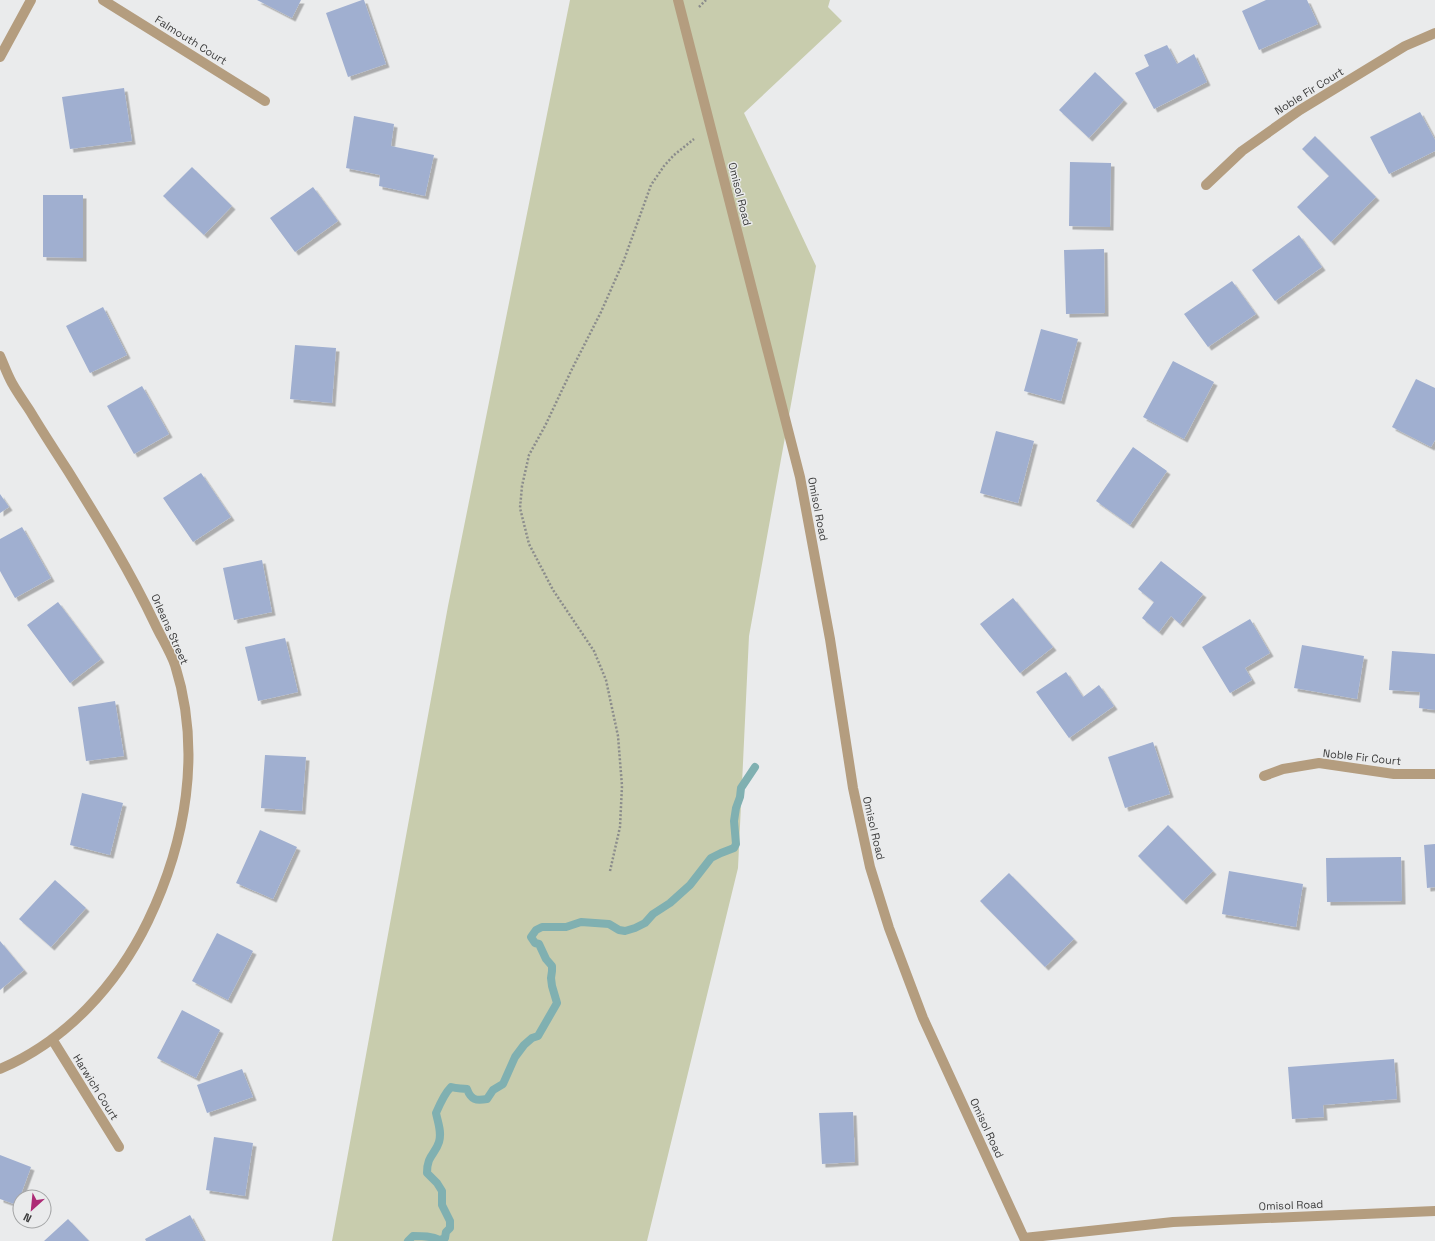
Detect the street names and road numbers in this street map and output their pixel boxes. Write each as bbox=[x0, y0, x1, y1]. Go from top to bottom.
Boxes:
street label: Falmouth Court bbox=[152, 12, 230, 68]
street label: Noble Fir Court bbox=[1272, 64, 1346, 118]
street label: Omisol Road bbox=[725, 161, 755, 227]
street label: Omisol Road bbox=[805, 476, 831, 542]
street label: Orleans Street bbox=[148, 591, 192, 667]
street label: Noble Fir Court bbox=[1322, 746, 1402, 768]
street label: Omisol Road bbox=[860, 795, 888, 861]
street label: Harwich Court bbox=[70, 1051, 122, 1123]
street label: Omisol Road bbox=[967, 1096, 1007, 1160]
street label: Omisol Road bbox=[1258, 1197, 1324, 1213]

